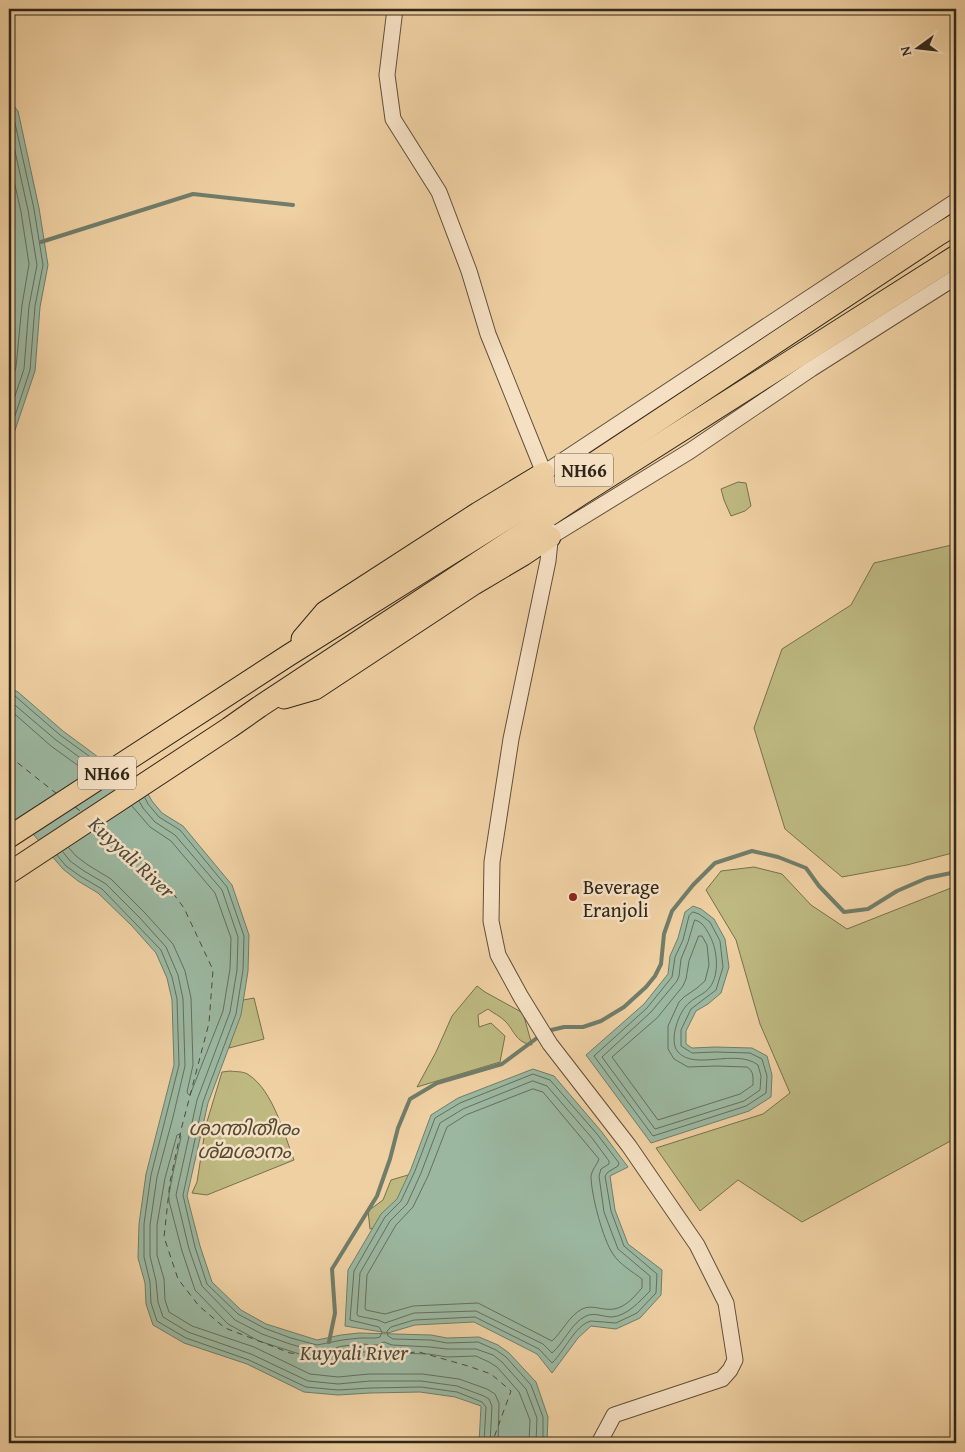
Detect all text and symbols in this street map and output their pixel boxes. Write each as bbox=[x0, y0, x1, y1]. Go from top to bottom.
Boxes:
north arrow bbox=[892, 22, 942, 72]
text: N bbox=[894, 44, 916, 58]
road number: NH66 bbox=[555, 454, 613, 486]
road number: NH66 bbox=[78, 756, 136, 790]
water label: Kuyyali River bbox=[81, 808, 183, 906]
place label: Beverage Eranjoli bbox=[583, 872, 659, 924]
marker: Beverage Eranjoli bbox=[567, 891, 579, 903]
park label: ശാന്തിതീരം ശ്മശാനം bbox=[189, 1113, 300, 1165]
water label: Kuyyali River bbox=[299, 1337, 409, 1368]

